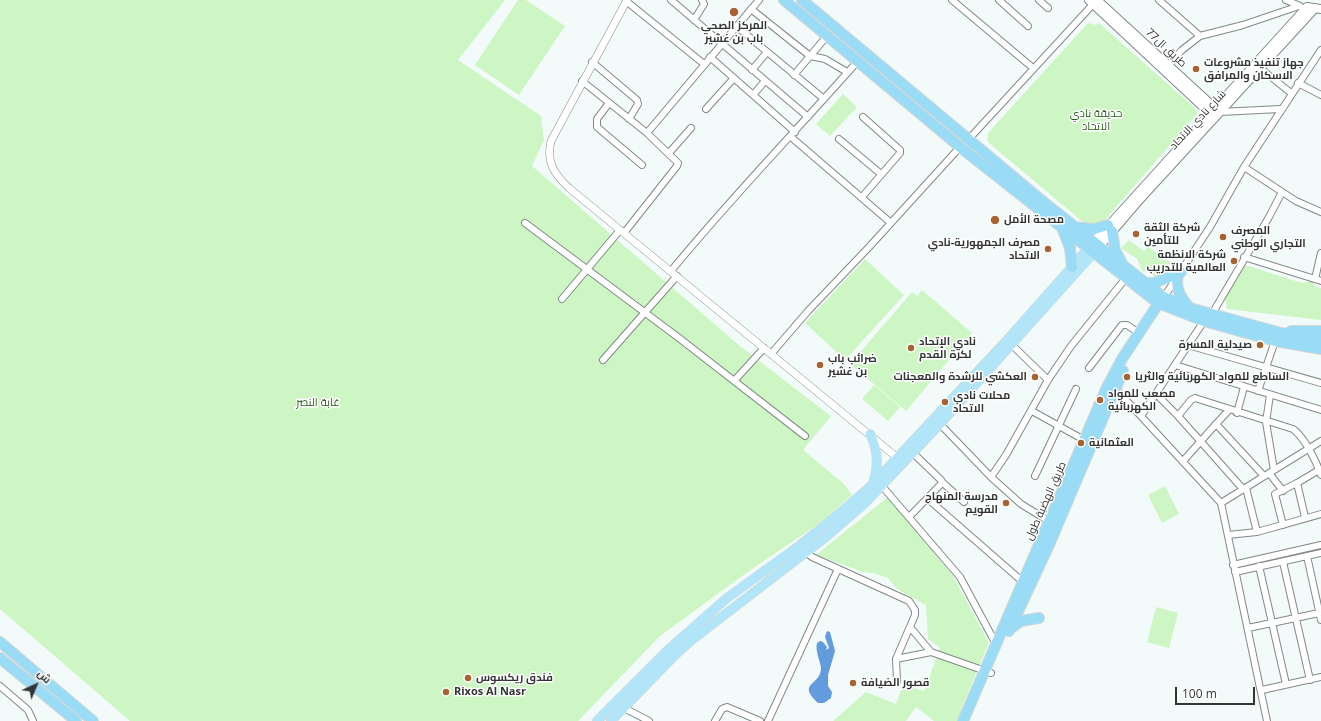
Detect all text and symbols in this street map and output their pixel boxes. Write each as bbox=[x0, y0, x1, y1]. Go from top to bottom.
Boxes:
marker: المركز الصحي باب بن غشير bbox=[728, 6, 740, 18]
place label: المركز الصحي باب بن غشير bbox=[701, 19, 767, 45]
street label: طريق ال77 bbox=[1143, 26, 1189, 70]
place label: جهاز تنفيذ مشروعات الاسكان والمرافق bbox=[1204, 56, 1304, 82]
marker: جهاز تنفيذ مشروعات الاسكان والمرافق bbox=[1191, 64, 1201, 74]
street label: شارع نادي الاتحاد bbox=[1167, 88, 1229, 152]
park label: حديقة نادي الاتحاد bbox=[1070, 107, 1122, 133]
place label: مصحة الأمل bbox=[1004, 213, 1064, 227]
marker: مصحة الأمل bbox=[989, 214, 1001, 226]
place label: شركة الثقة للتأمين bbox=[1144, 221, 1200, 247]
place label: المصرف التجاري الوطني bbox=[1231, 224, 1306, 250]
marker: شركة الثقة للتأمين bbox=[1131, 229, 1141, 239]
marker: المصرف التجاري الوطني bbox=[1218, 232, 1228, 242]
place label: مصرف الجمهورية-نادي الاتحاد bbox=[928, 236, 1040, 262]
marker: مصرف الجمهورية-نادي الاتحاد bbox=[1043, 244, 1053, 254]
place label: شركة الانظمة العالمية للتدريب bbox=[1147, 248, 1226, 274]
marker: شركة الانظمة العالمية للتدريب bbox=[1229, 256, 1239, 266]
place label: نادي الإتحاد لكرة القدم bbox=[919, 335, 976, 361]
place label: صيدلية المسرة bbox=[1179, 338, 1252, 352]
marker: صيدلية المسرة bbox=[1255, 340, 1265, 350]
marker: نادي الإتحاد لكرة القدم bbox=[906, 343, 916, 353]
place label: ضرائب باب بن غشير bbox=[828, 352, 877, 378]
marker: ضرائب باب بن غشير bbox=[815, 360, 825, 370]
place label: العكشي للرشدة والمعجنات bbox=[893, 370, 1027, 384]
place label: الساطع للمواد الكهربائية والثريا bbox=[1135, 370, 1289, 384]
marker: العكشي للرشدة والمعجنات bbox=[1030, 372, 1040, 382]
marker: الساطع للمواد الكهربائية والثريا bbox=[1122, 372, 1132, 382]
place label: مصعب للمواد الكهربائية bbox=[1108, 387, 1176, 413]
place label: محلات نادي الاتحاد bbox=[953, 389, 1010, 415]
marker: مصعب للمواد الكهربائية bbox=[1095, 395, 1105, 405]
park label: غابة النصر bbox=[296, 396, 340, 410]
marker: محلات نادي الاتحاد bbox=[940, 397, 950, 407]
place label: العثمانية bbox=[1089, 436, 1134, 450]
marker: العثمانية bbox=[1076, 438, 1086, 448]
street label: طريق الهضبة طول bbox=[1023, 460, 1069, 542]
place label: مدرسة المنهاج القويم bbox=[925, 490, 998, 516]
marker: مدرسة المنهاج القويم bbox=[1001, 498, 1011, 508]
north arrow bbox=[16, 665, 56, 705]
text: ش bbox=[34, 666, 55, 686]
place label: فندق ريكسوس bbox=[476, 671, 553, 685]
marker: فندق ريكسوس bbox=[463, 673, 473, 683]
place label: قصور الضيافة bbox=[861, 676, 930, 690]
marker: قصور الضيافة bbox=[848, 678, 858, 688]
scale bar bbox=[1177, 679, 1257, 705]
place label: Rixos Al Nasr bbox=[454, 685, 526, 699]
text: 100 m bbox=[1182, 685, 1217, 702]
marker: Rixos Al Nasr bbox=[441, 687, 451, 697]

